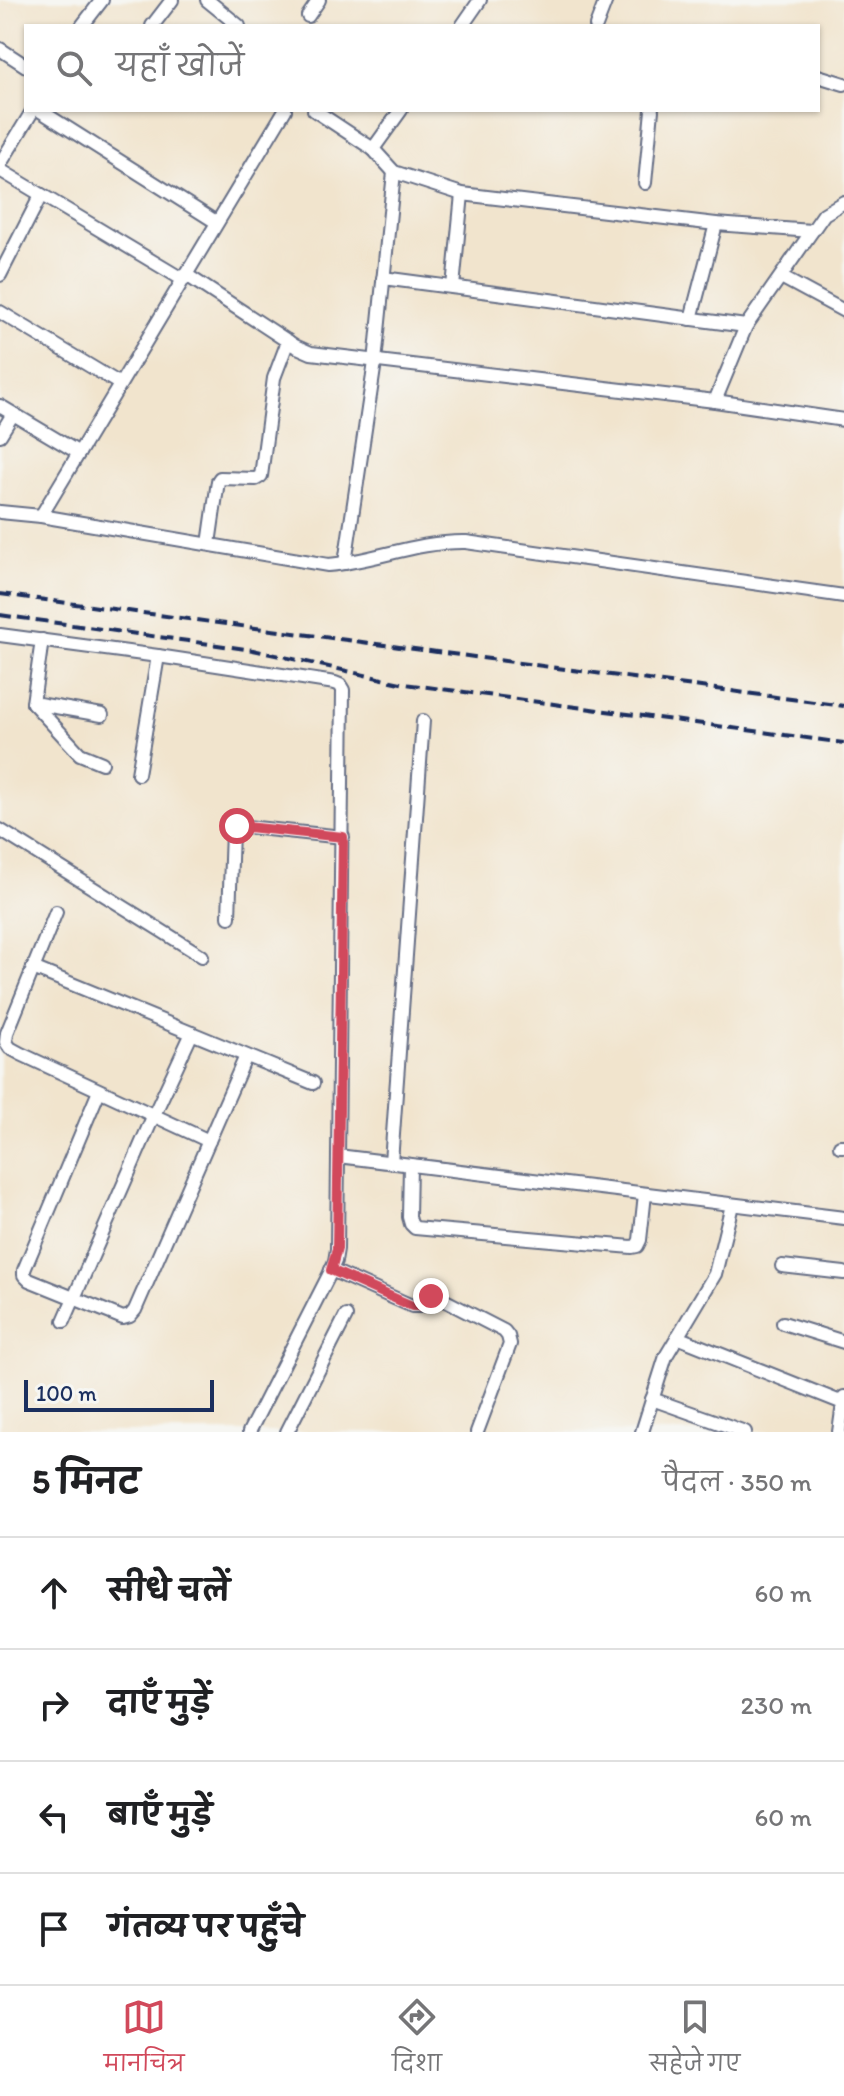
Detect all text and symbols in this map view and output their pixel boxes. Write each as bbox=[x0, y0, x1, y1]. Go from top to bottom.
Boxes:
search box bbox=[24, 24, 820, 112]
icon: search bbox=[52, 46, 96, 90]
text: यहाँ खोजें bbox=[116, 47, 244, 84]
route start bbox=[219, 808, 255, 844]
route end bbox=[413, 1278, 449, 1314]
scale bar bbox=[24, 1376, 214, 1412]
text: 100 m bbox=[36, 1380, 97, 1407]
text: 5 मिनट bbox=[32, 1461, 140, 1502]
text: पैदल · 350 m bbox=[662, 1466, 812, 1498]
icon: ahead bbox=[32, 1571, 76, 1615]
text: सीधे चलें bbox=[108, 1572, 230, 1609]
text: 60 m bbox=[755, 1577, 812, 1609]
icon: right bbox=[32, 1683, 76, 1727]
text: दाएँ मुड़ें bbox=[108, 1684, 211, 1721]
text: 230 m bbox=[740, 1689, 812, 1721]
icon: left bbox=[32, 1795, 76, 1839]
text: बाएँ मुड़ें bbox=[108, 1796, 212, 1833]
text: 60 m bbox=[755, 1801, 812, 1833]
icon: arrive bbox=[32, 1907, 76, 1951]
text: गंतव्य पर पहुँचे bbox=[108, 1908, 304, 1945]
tab: मानचित्र bbox=[104, 1995, 184, 2088]
tab: दिशा bbox=[392, 1995, 442, 2088]
tab: सहेजे गए bbox=[650, 1995, 740, 2088]

